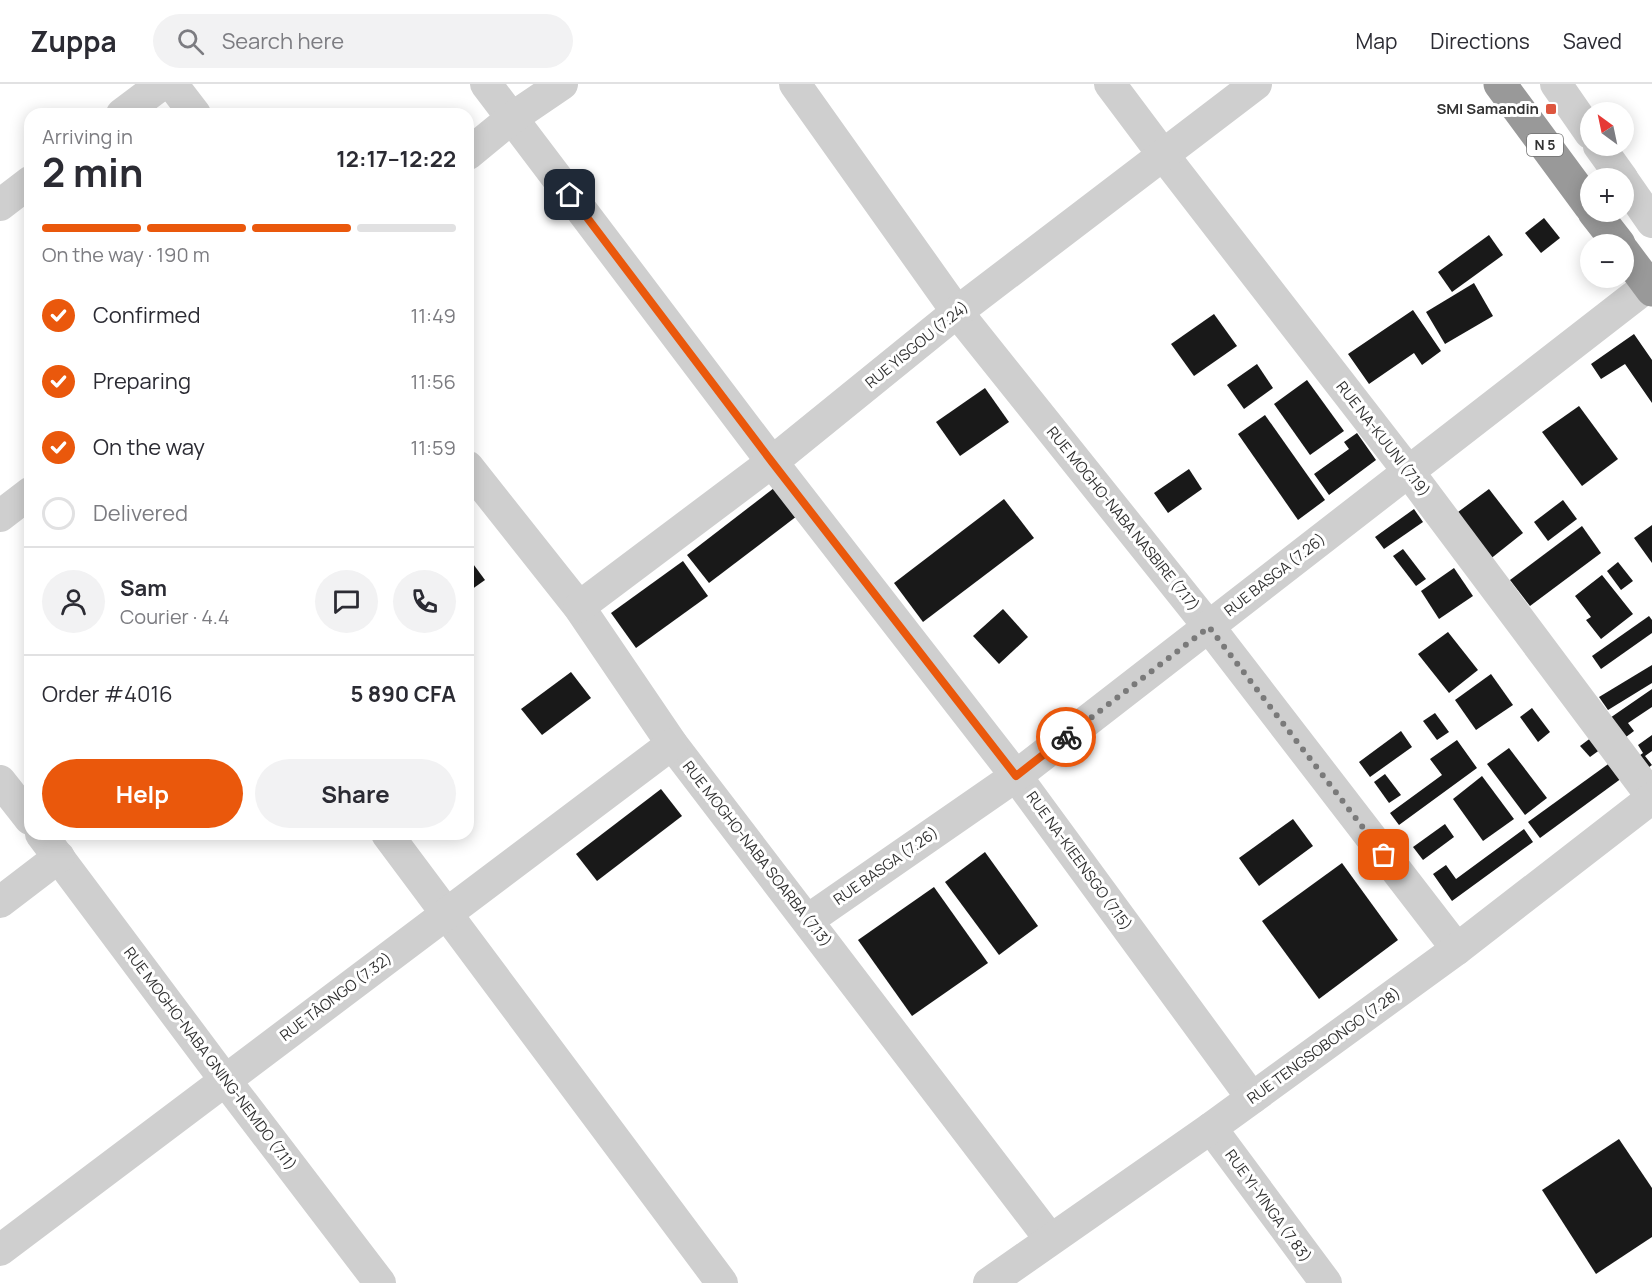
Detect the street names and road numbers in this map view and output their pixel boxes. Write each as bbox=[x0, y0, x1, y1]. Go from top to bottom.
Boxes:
road number: N 5 bbox=[1527, 134, 1563, 156]
street label: RUE YISGOU (7.24) bbox=[861, 296, 973, 393]
street label: RUE NA-KUUNI (7.19) bbox=[1332, 377, 1435, 501]
street label: RUE MOGHO-NABA NASBIRE (7.17) bbox=[1042, 422, 1205, 615]
street label: RUE BASGA (7.26) bbox=[1220, 528, 1330, 621]
street label: RUE MOGHO-NABA SOARBA (7.13) bbox=[678, 756, 837, 951]
street label: RUE NA-KIEENSGO (7.15) bbox=[1022, 787, 1137, 935]
street label: RUE BASGA (7.26) bbox=[829, 822, 942, 910]
street label: RUE MOGHO-NABA GNING-NEMDO (7.11) bbox=[119, 943, 301, 1175]
street label: RUE TÂONGO (7.32) bbox=[275, 948, 396, 1046]
street label: RUE TENGSOBONGO (7.28) bbox=[1242, 983, 1405, 1109]
street label: RUE YI-YINGA (7.83) bbox=[1220, 1145, 1316, 1266]

